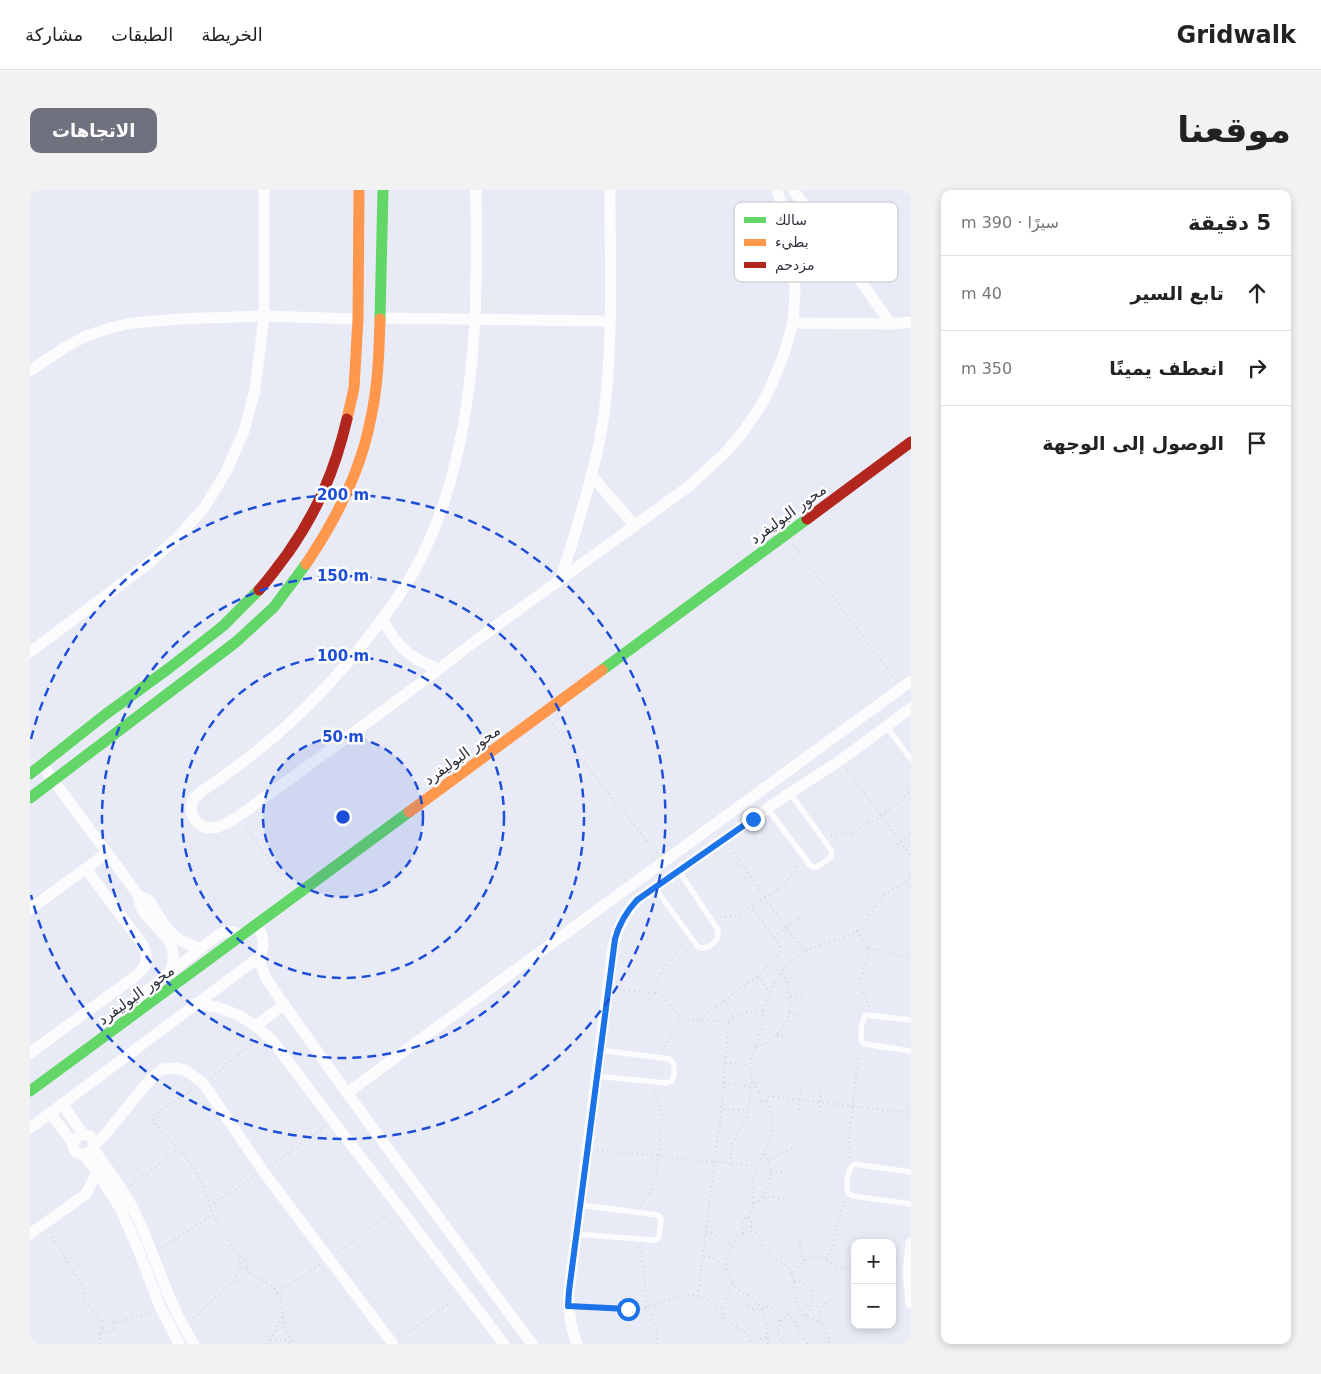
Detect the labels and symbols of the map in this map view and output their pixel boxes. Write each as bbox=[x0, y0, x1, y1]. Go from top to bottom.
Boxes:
legend bbox=[734, 202, 898, 282]
text: سالك bbox=[775, 212, 807, 228]
text: بطيء bbox=[775, 234, 809, 251]
text: مزدحم bbox=[775, 257, 814, 274]
street label: محور البوليفرد bbox=[746, 480, 830, 548]
text: 200 m bbox=[317, 486, 369, 504]
text: 150 m bbox=[317, 567, 369, 585]
text: 100 m bbox=[317, 647, 369, 665]
street label: محور البوليفرد bbox=[420, 721, 504, 789]
text: 50 m bbox=[322, 728, 364, 746]
centre of rings bbox=[334, 808, 352, 826]
route end bbox=[742, 808, 765, 831]
street label: محور البوليفرد bbox=[94, 961, 178, 1029]
route start bbox=[617, 1298, 640, 1321]

